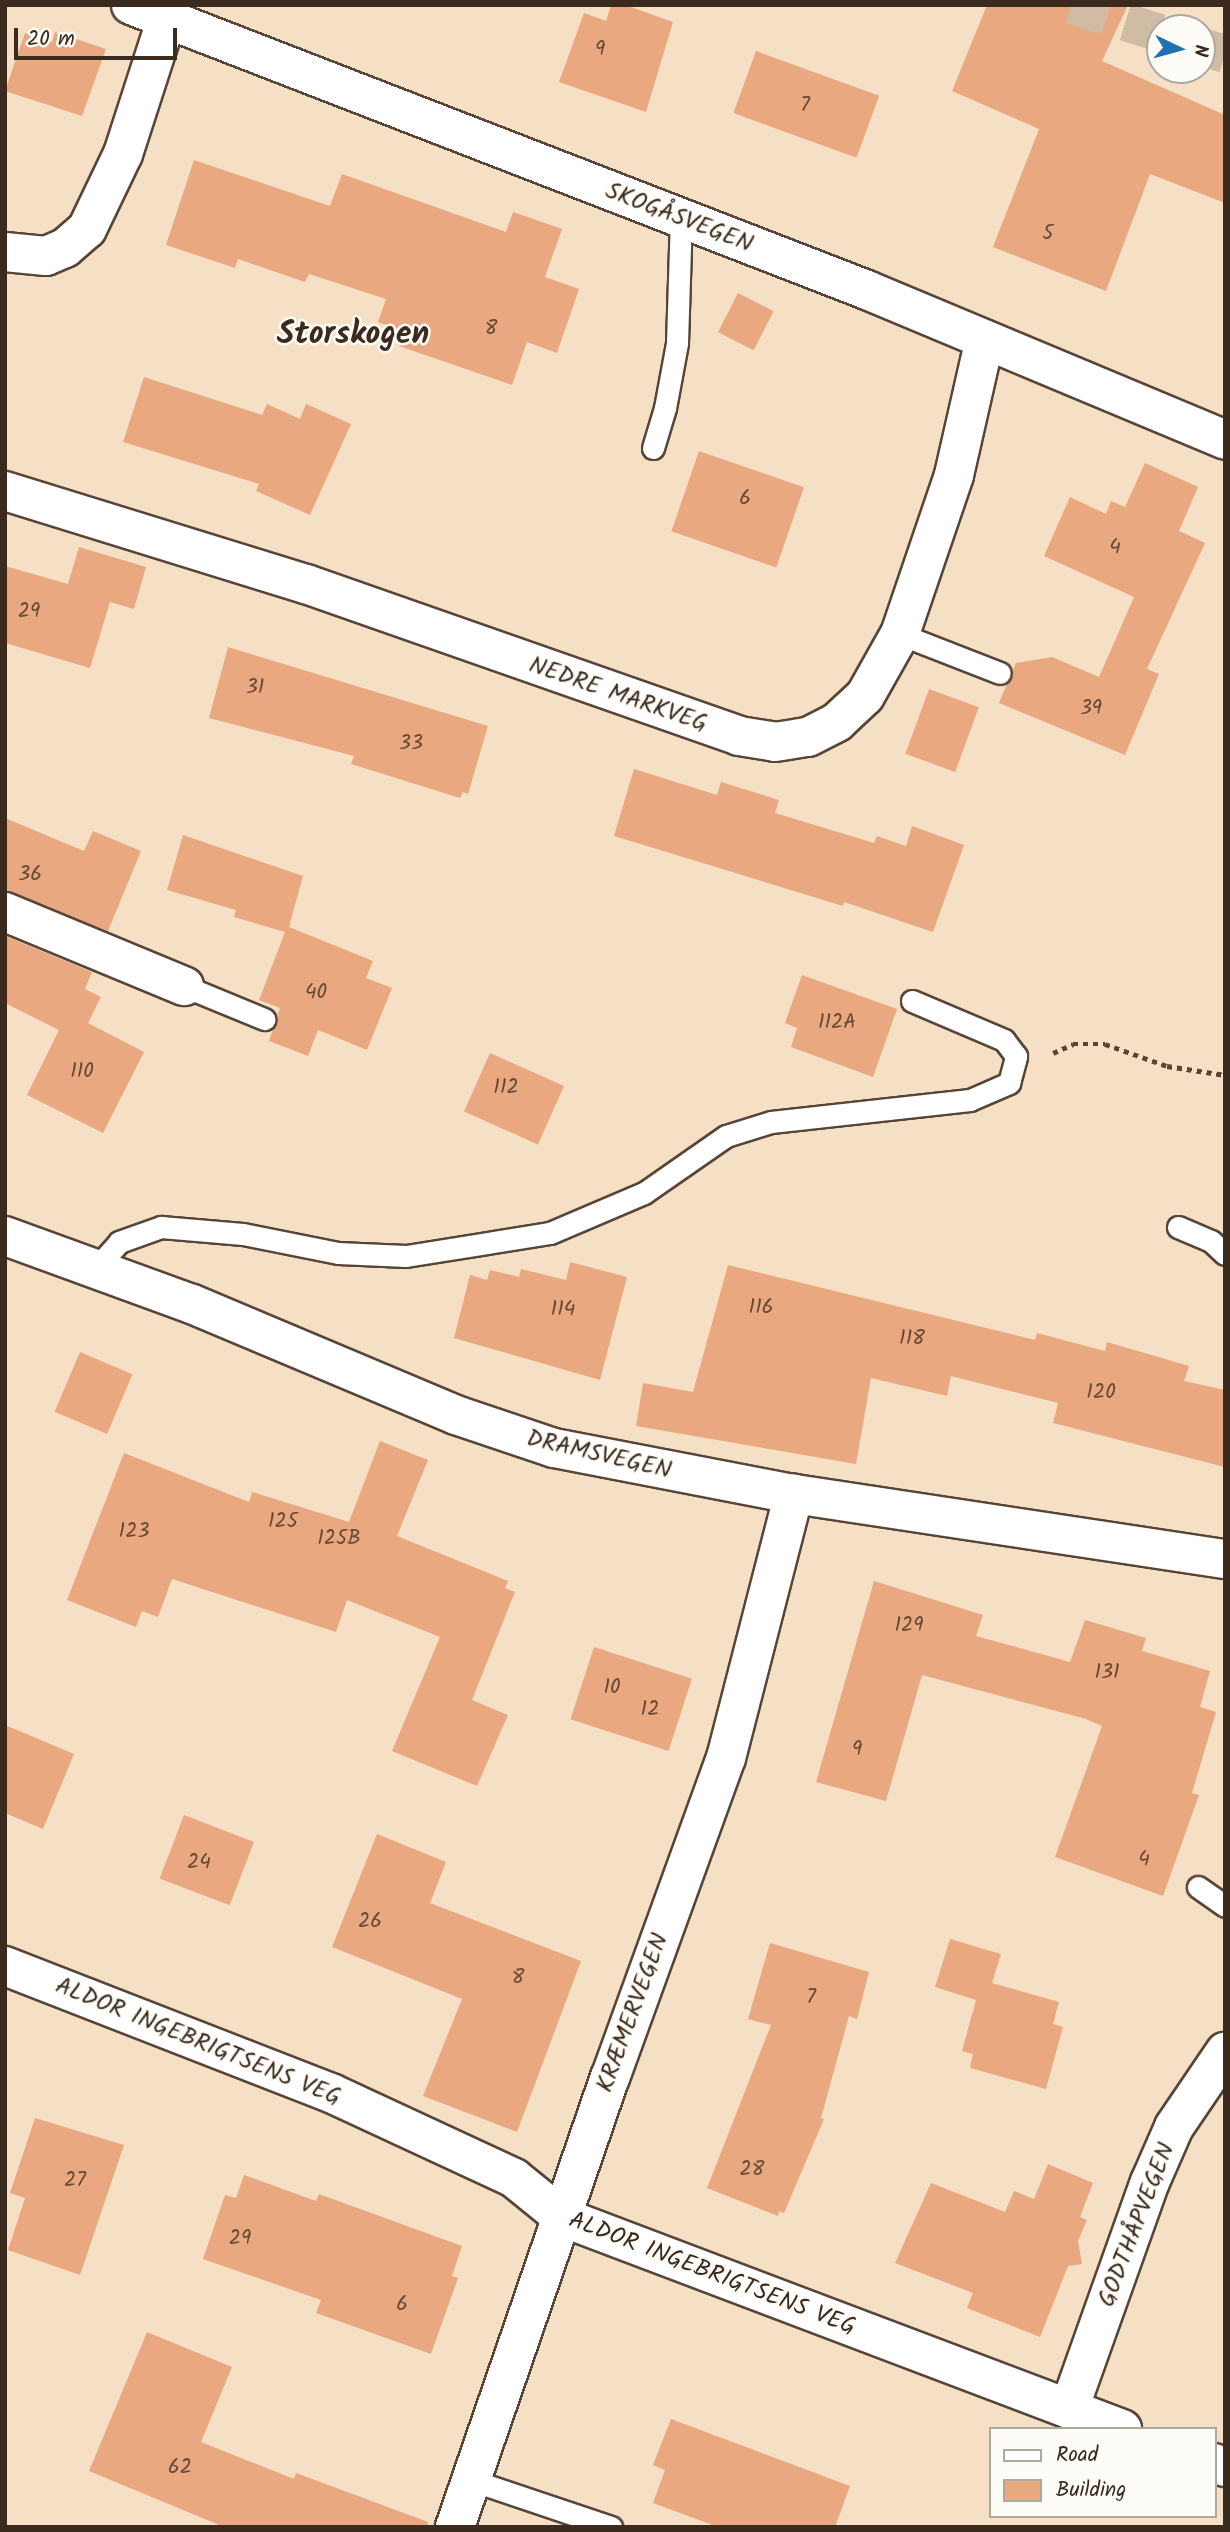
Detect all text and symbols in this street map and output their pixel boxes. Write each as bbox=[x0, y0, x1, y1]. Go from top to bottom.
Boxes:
scale bar bbox=[18, 14, 180, 58]
north arrow bbox=[1146, 14, 1216, 84]
text: 20 m bbox=[27, 23, 75, 56]
house number: 9 bbox=[595, 37, 605, 63]
text: N bbox=[1184, 43, 1215, 58]
house number: 7 bbox=[800, 93, 810, 119]
street label: SKOGÅSVEGEN bbox=[601, 177, 757, 259]
house number: 5 bbox=[1042, 221, 1054, 247]
district label: Storskogen bbox=[277, 316, 429, 354]
house number: 8 bbox=[485, 316, 497, 342]
house number: 6 bbox=[739, 486, 751, 512]
house number: 4 bbox=[1109, 535, 1121, 561]
house number: 29 bbox=[18, 599, 40, 625]
street label: NEDRE MARKVEG bbox=[525, 651, 711, 739]
house number: 31 bbox=[246, 675, 264, 701]
house number: 39 bbox=[1080, 696, 1102, 722]
house number: 33 bbox=[399, 731, 423, 757]
house number: 36 bbox=[18, 862, 42, 888]
house number: 40 bbox=[305, 980, 327, 1006]
house number: 112A bbox=[818, 1010, 856, 1036]
house number: 110 bbox=[70, 1059, 94, 1085]
house number: 112 bbox=[493, 1075, 519, 1101]
house number: 116 bbox=[749, 1295, 773, 1321]
house number: 114 bbox=[551, 1297, 575, 1323]
house number: 118 bbox=[899, 1326, 925, 1352]
house number: 120 bbox=[1086, 1380, 1116, 1406]
street label: DRAMSVEGEN bbox=[524, 1424, 674, 1486]
house number: 125 bbox=[268, 1509, 298, 1535]
house number: 123 bbox=[119, 1519, 149, 1545]
house number: 125B bbox=[317, 1526, 361, 1552]
house number: 129 bbox=[894, 1613, 924, 1639]
house number: 131 bbox=[1094, 1660, 1120, 1686]
house number: 10 bbox=[603, 1675, 621, 1701]
house number: 12 bbox=[641, 1697, 659, 1723]
house number: 9 bbox=[852, 1737, 862, 1763]
house number: 4 bbox=[1138, 1847, 1150, 1873]
house number: 24 bbox=[187, 1850, 211, 1876]
house number: 26 bbox=[358, 1909, 382, 1935]
street label: KRÆMERVEGEN bbox=[591, 1930, 675, 2096]
house number: 8 bbox=[512, 1965, 524, 1991]
street label: ALDOR INGEBRIGTSENS VEG bbox=[51, 1972, 345, 2112]
house number: 7 bbox=[806, 1985, 816, 2011]
street label: GODTHÅPVEGEN bbox=[1093, 2139, 1181, 2311]
house number: 28 bbox=[740, 2157, 764, 2183]
house number: 27 bbox=[64, 2168, 86, 2194]
street label: ALDOR INGEBRIGTSENS VEG bbox=[564, 2206, 860, 2342]
house number: 29 bbox=[229, 2226, 251, 2252]
house number: 6 bbox=[396, 2292, 408, 2318]
legend bbox=[988, 2427, 1216, 2518]
text: Road bbox=[1056, 2439, 1098, 2472]
house number: 62 bbox=[168, 2455, 192, 2481]
text: Building bbox=[1056, 2474, 1126, 2507]

